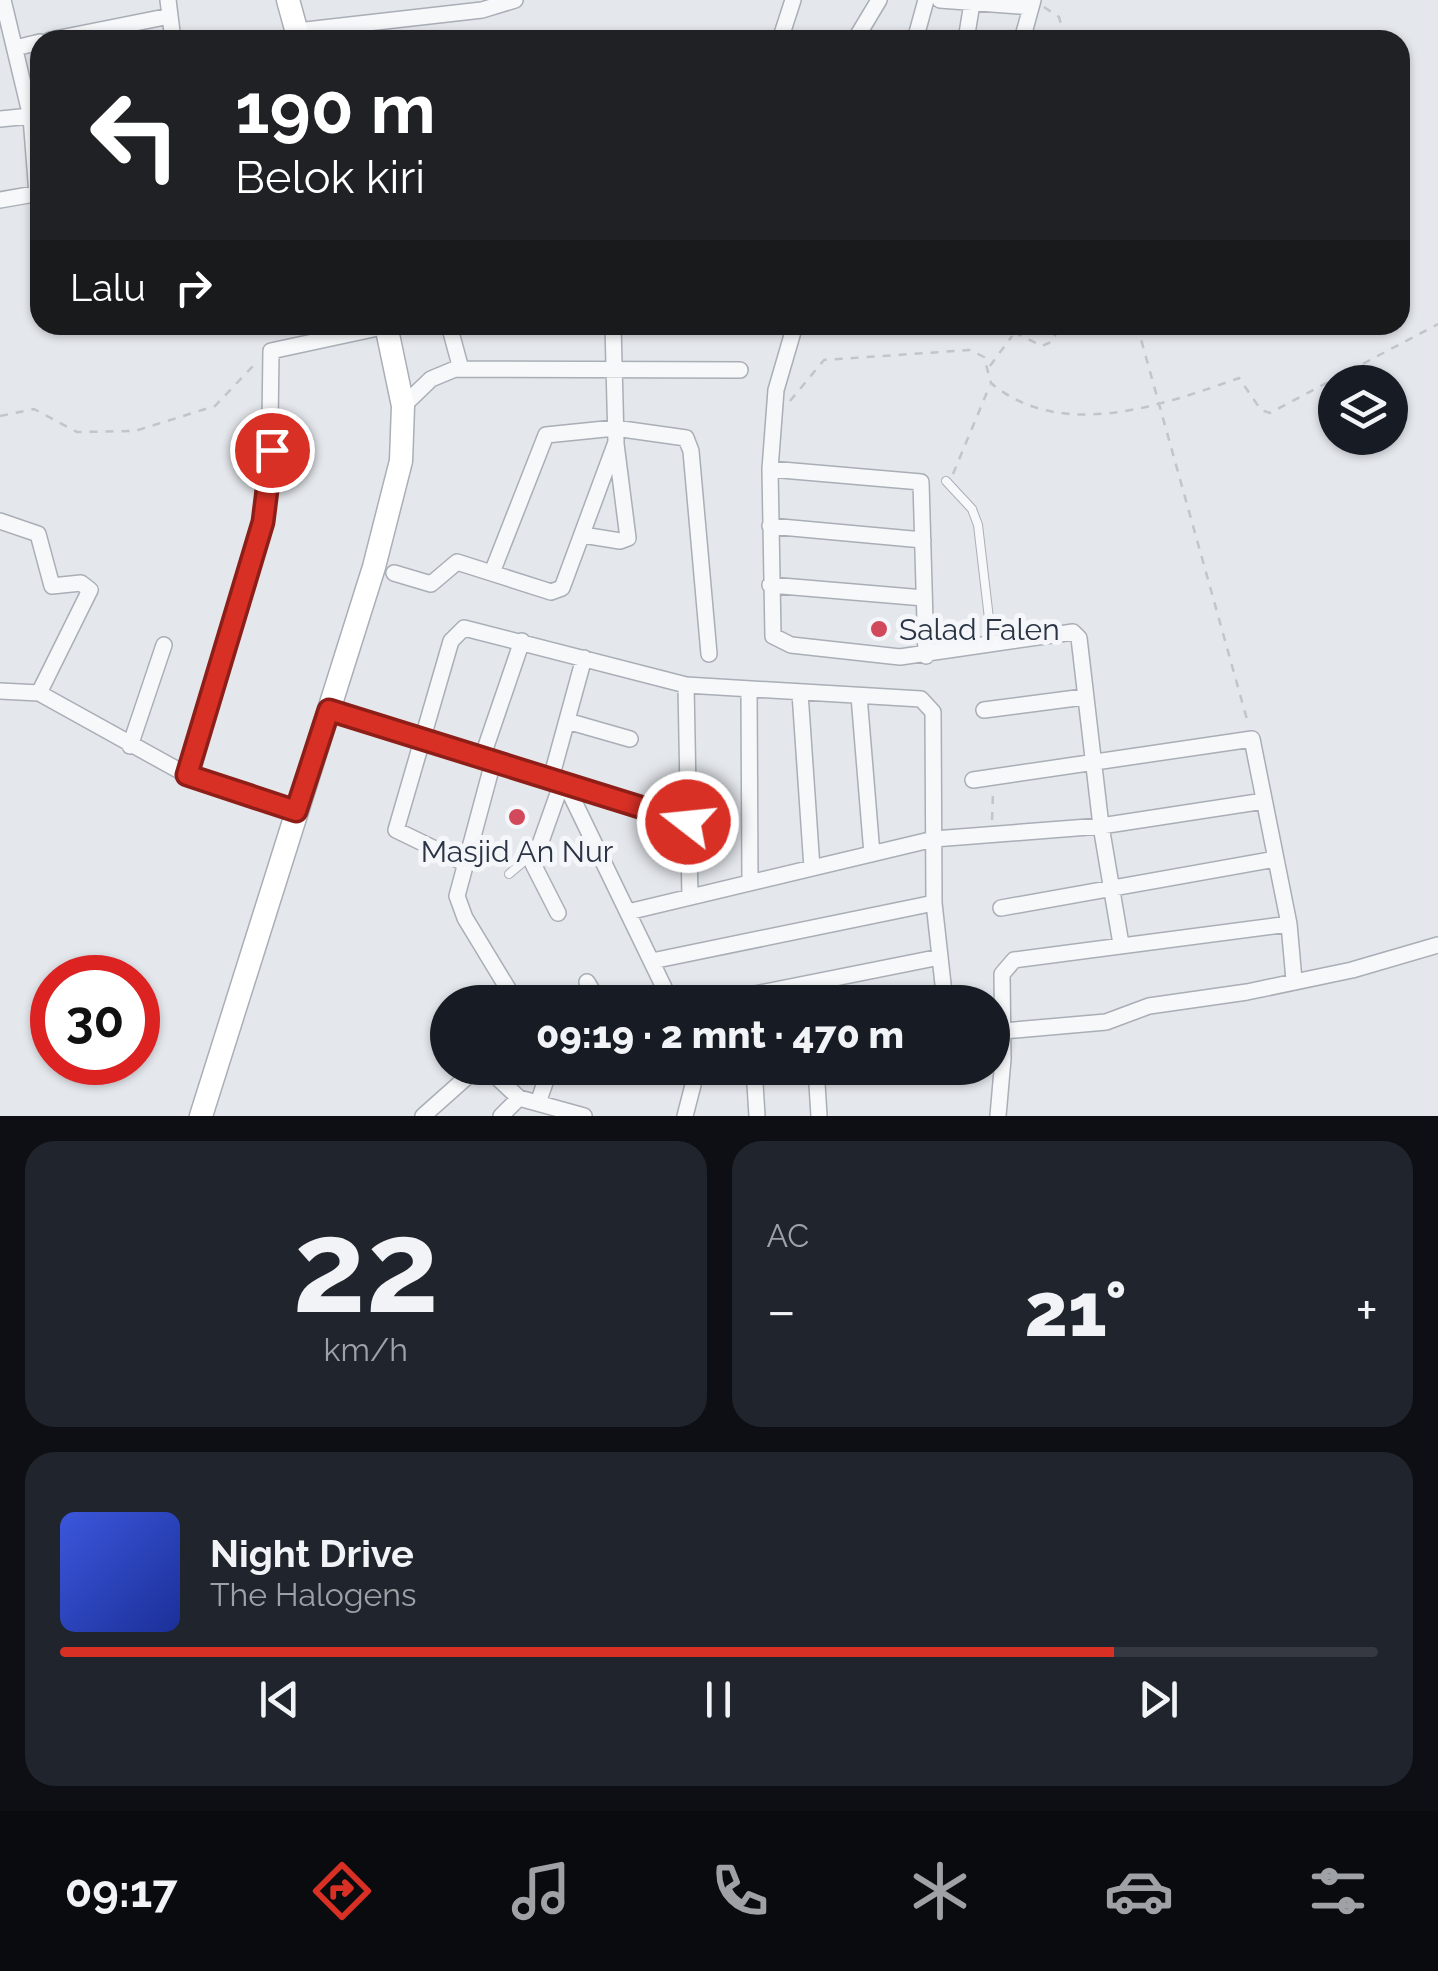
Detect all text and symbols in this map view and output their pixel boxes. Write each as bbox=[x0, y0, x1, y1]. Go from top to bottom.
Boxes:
text: 190 m bbox=[235, 67, 436, 149]
icon: left bbox=[70, 70, 200, 200]
text: Belok kiri bbox=[235, 151, 425, 204]
icon: right bbox=[166, 260, 221, 315]
text: Lalu bbox=[70, 265, 146, 310]
map controls bbox=[1318, 365, 1408, 455]
button: layers bbox=[1318, 365, 1408, 455]
pin bbox=[230, 408, 315, 493]
icon: arrive bbox=[245, 423, 300, 478]
place label: Salad Falen bbox=[899, 612, 1060, 647]
marker: Salad Falen bbox=[868, 618, 890, 640]
position arrow bbox=[636, 770, 740, 874]
marker: Masjid An Nur bbox=[506, 806, 528, 828]
place label: Masjid An Nur bbox=[421, 834, 614, 869]
speed limit sign: 30 bbox=[30, 955, 160, 1085]
text: 09:19 · 2 mnt · 470 m bbox=[536, 1012, 904, 1057]
text: 22 bbox=[292, 1190, 439, 1342]
text: AC bbox=[767, 1217, 809, 1254]
text: 21° bbox=[1024, 1265, 1127, 1354]
text: − bbox=[767, 1278, 796, 1343]
text: + bbox=[1355, 1278, 1378, 1343]
text: km/h bbox=[324, 1331, 408, 1368]
text: Night Drive bbox=[210, 1531, 414, 1576]
text: The Halogens bbox=[210, 1576, 416, 1613]
icon: previous bbox=[252, 1672, 307, 1727]
icon: pause bbox=[691, 1672, 746, 1727]
icon: next bbox=[1131, 1672, 1186, 1727]
icon: directions bbox=[307, 1856, 377, 1926]
icon: music bbox=[506, 1856, 576, 1926]
icon: phone bbox=[705, 1856, 775, 1926]
icon: climate bbox=[905, 1856, 975, 1926]
icon: car bbox=[1104, 1856, 1174, 1926]
icon: filters bbox=[1303, 1856, 1373, 1926]
text: 09:17 bbox=[65, 1865, 177, 1918]

